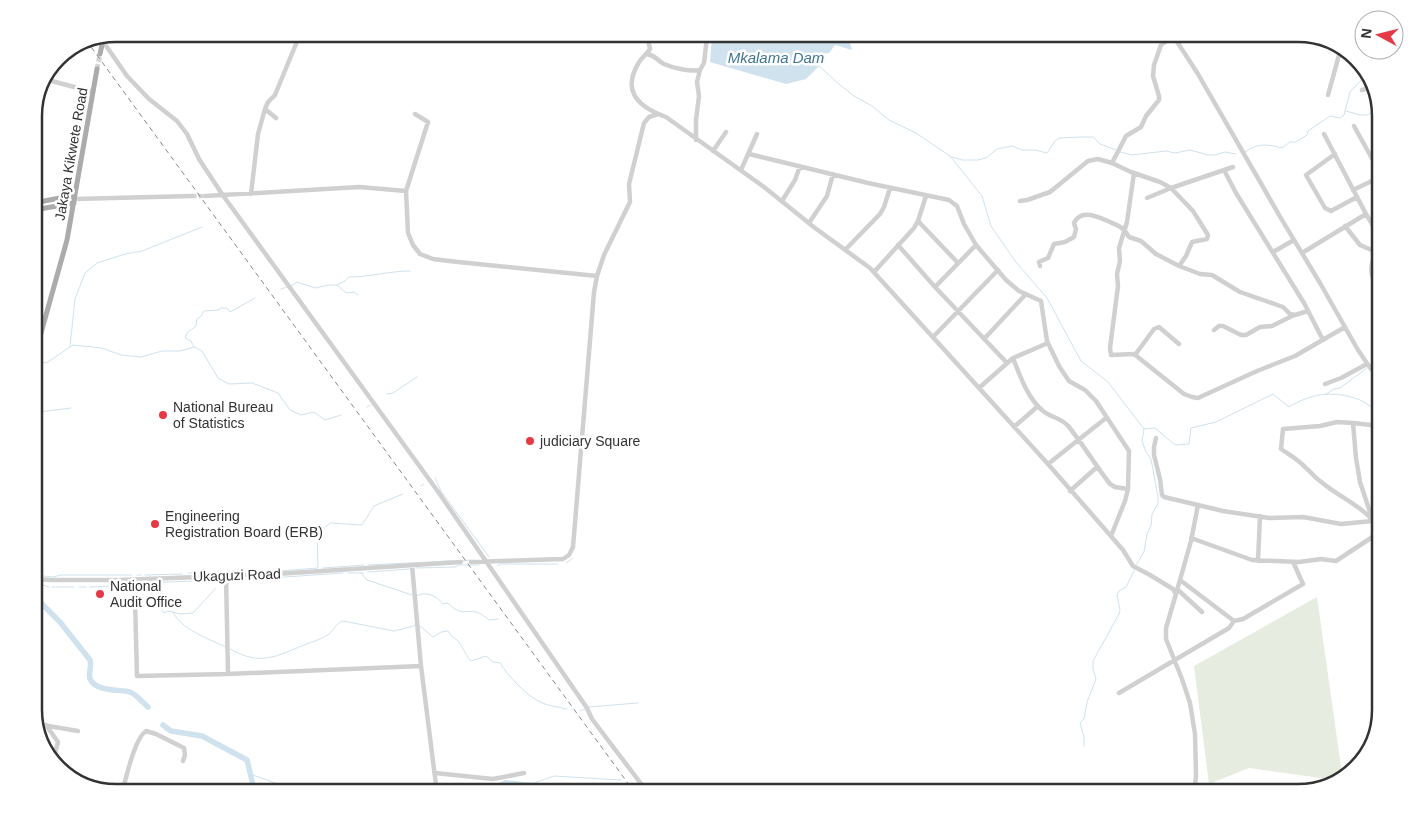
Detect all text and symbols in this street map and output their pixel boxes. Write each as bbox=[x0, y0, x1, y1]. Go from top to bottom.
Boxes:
north arrow bbox=[1354, 10, 1404, 60]
text: N bbox=[1358, 27, 1375, 39]
water label: Mkalama Dam bbox=[728, 49, 824, 66]
street label: Jakaya Kikwete Road bbox=[51, 86, 91, 222]
place label: National Bureau of Statistics bbox=[173, 399, 273, 431]
marker: National Bureau of Statistics bbox=[157, 409, 169, 421]
place label: judiciary Square bbox=[539, 433, 641, 449]
marker: judiciary Square bbox=[524, 435, 536, 447]
place label: Engineering Registration Board (ERB) bbox=[165, 508, 323, 540]
marker: Engineering Registration Board (ERB) bbox=[149, 518, 161, 530]
street label: Ukaguzi Road bbox=[193, 565, 281, 585]
place label: National Audit Office bbox=[110, 578, 182, 610]
marker: National Audit Office bbox=[94, 588, 106, 600]

